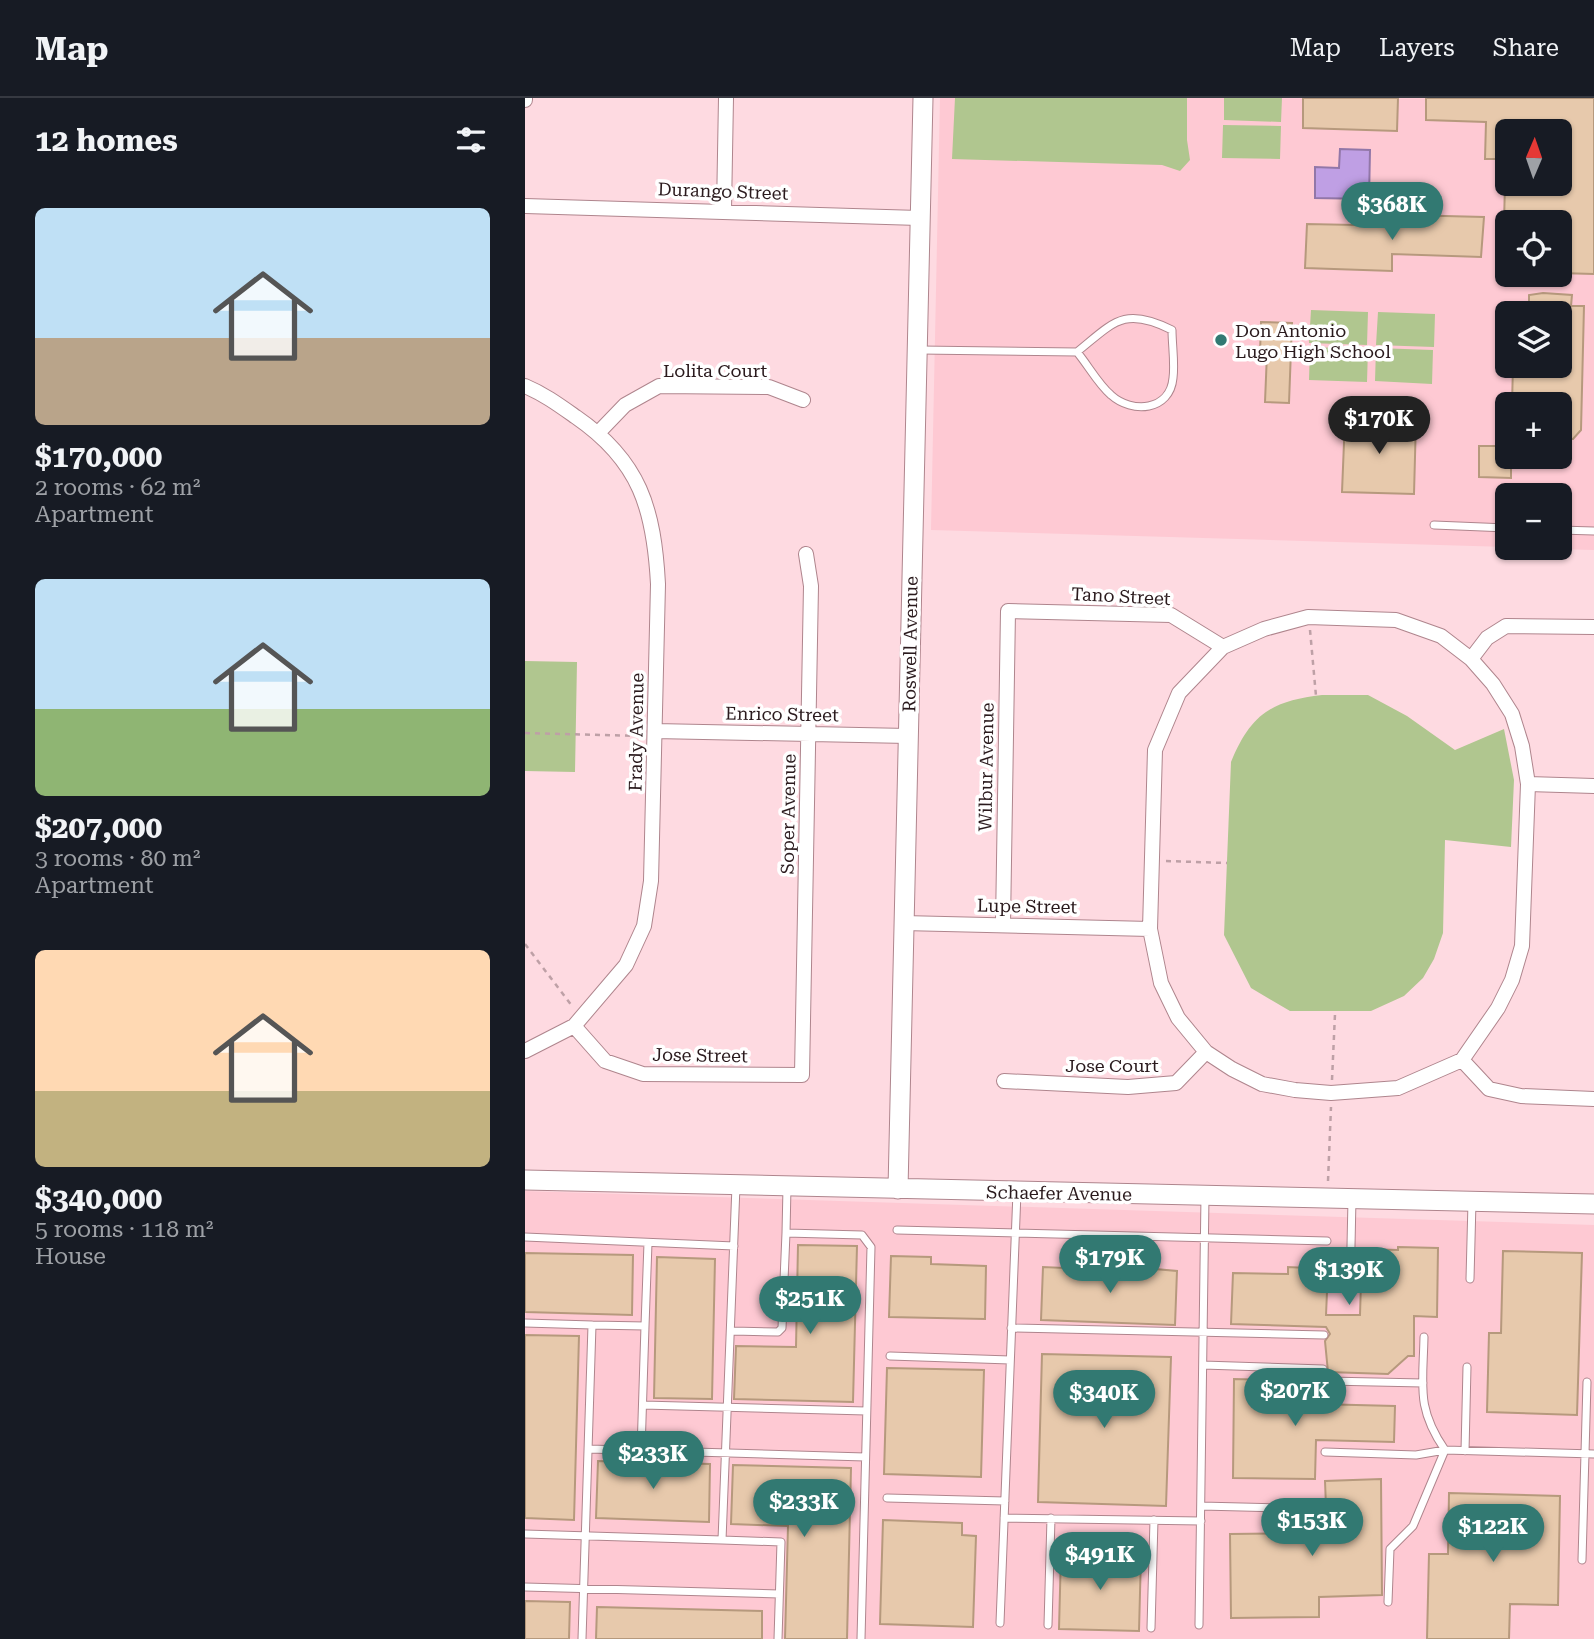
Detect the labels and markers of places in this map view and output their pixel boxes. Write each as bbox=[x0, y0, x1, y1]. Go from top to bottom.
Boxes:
pin: $368K bbox=[1343, 183, 1441, 242]
place label: Don Antonio Lugo High School bbox=[1235, 320, 1391, 362]
marker: Don Antonio Lugo High School bbox=[1213, 332, 1229, 348]
pin: $170K bbox=[1330, 396, 1428, 456]
pin: $179K bbox=[1061, 1236, 1159, 1295]
pin: $139K bbox=[1300, 1248, 1398, 1307]
pin: $251K bbox=[761, 1276, 859, 1336]
pin: $207K bbox=[1246, 1368, 1344, 1428]
pin: $340K bbox=[1055, 1370, 1153, 1430]
pin: $233K bbox=[604, 1432, 702, 1491]
pin: $233K bbox=[755, 1480, 853, 1539]
pin: $153K bbox=[1263, 1498, 1361, 1558]
pin: $122K bbox=[1444, 1504, 1542, 1564]
pin: $491K bbox=[1051, 1532, 1149, 1592]

